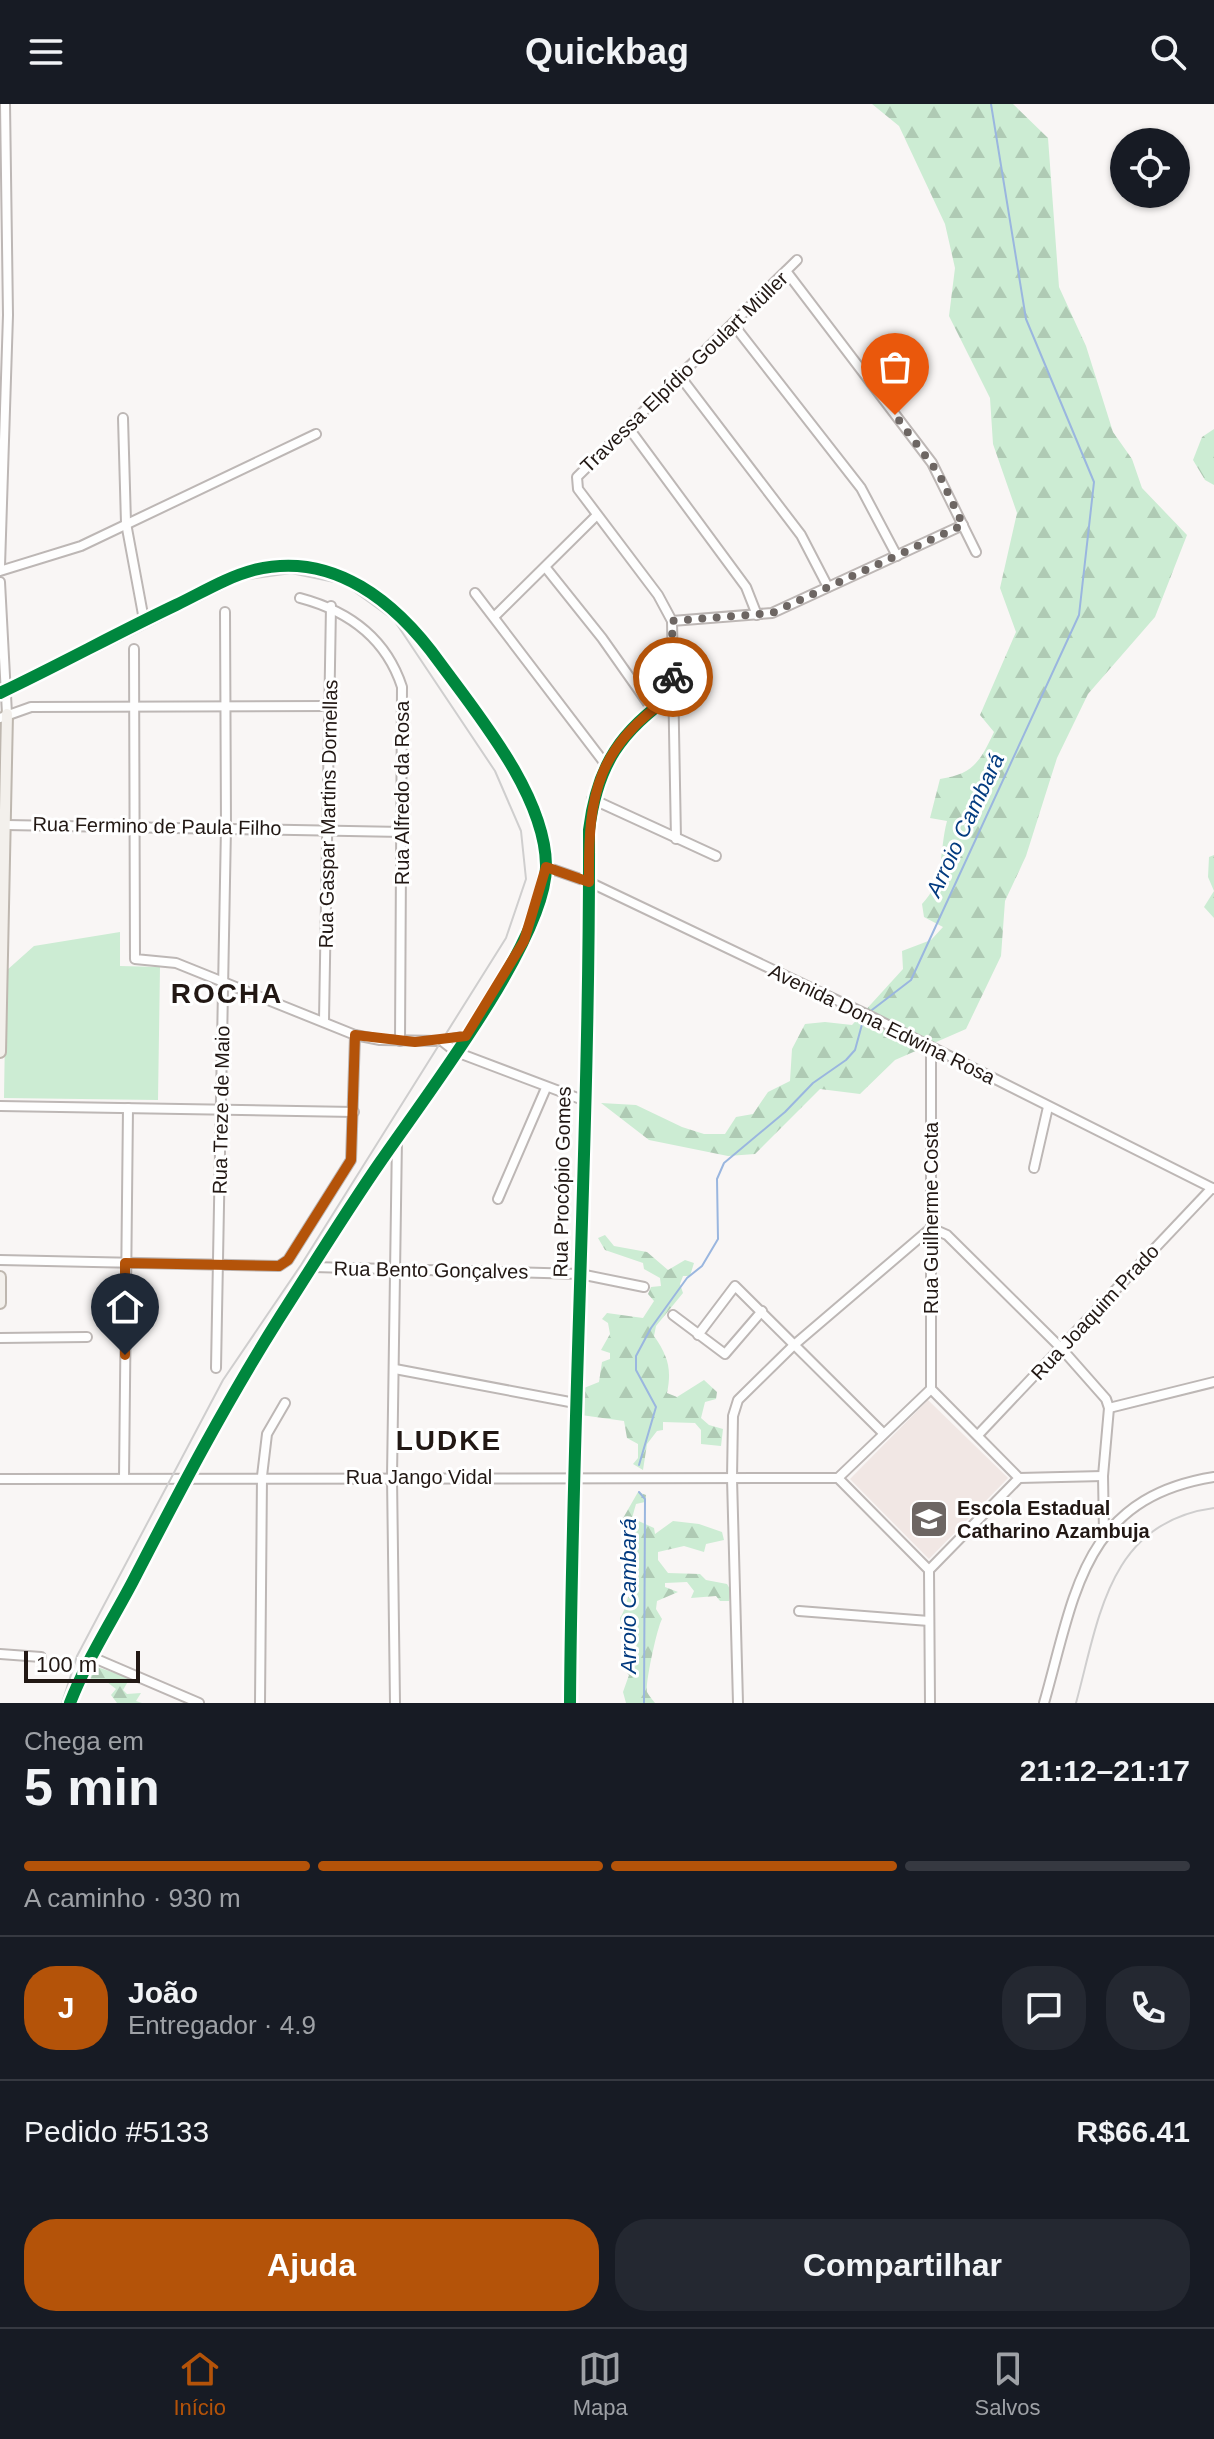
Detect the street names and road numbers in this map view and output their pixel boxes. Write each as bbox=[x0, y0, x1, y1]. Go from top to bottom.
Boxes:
street label: Travessa Elpídio Goulart Müller bbox=[576, 267, 792, 477]
street label: Rua Gaspar Martins Dornellas bbox=[315, 679, 341, 949]
street label: Rua Alfredo da Rosa bbox=[391, 700, 413, 885]
street label: Rua Fermino de Paula Filho bbox=[32, 813, 282, 839]
street label: Avenida Dona Edwina Rosa bbox=[765, 960, 999, 1089]
street label: Rua Treze de Maio bbox=[209, 1025, 233, 1195]
street label: Rua Procópio Gomes bbox=[549, 1086, 575, 1278]
street label: Rua Guilherme Costa bbox=[920, 1121, 942, 1314]
street label: Rua Joaquim Prado bbox=[1027, 1240, 1163, 1384]
street label: Rua Bento Gonçalves bbox=[334, 1257, 528, 1283]
street label: Rua Jango Vidal bbox=[346, 1466, 492, 1488]

